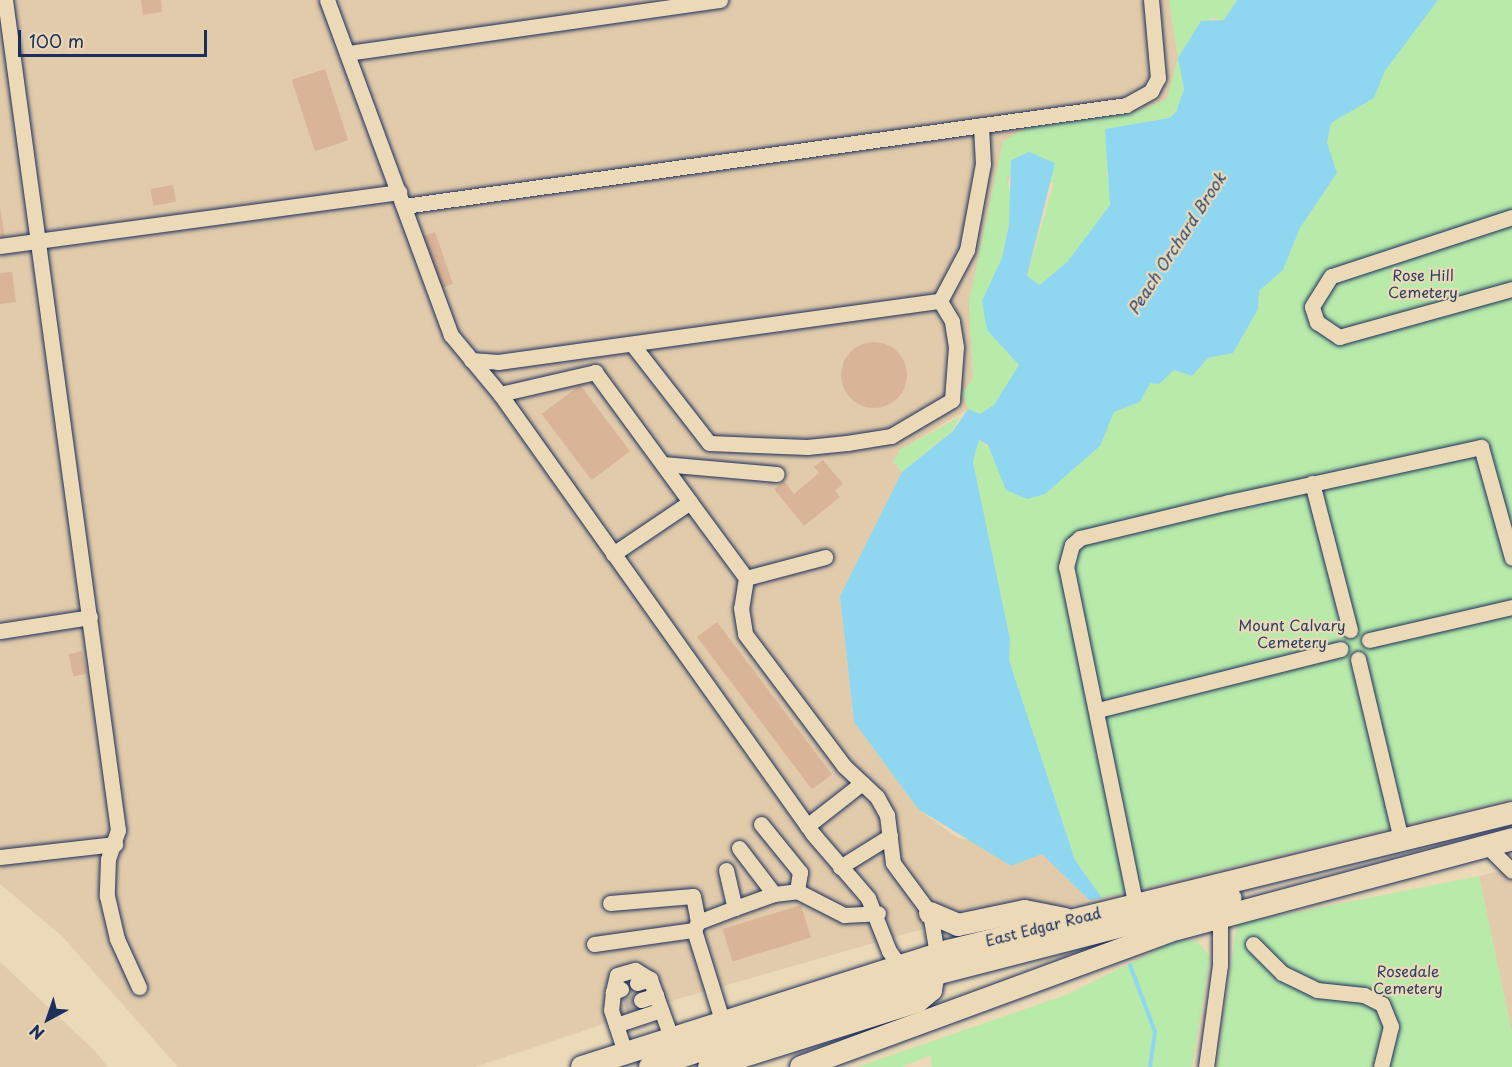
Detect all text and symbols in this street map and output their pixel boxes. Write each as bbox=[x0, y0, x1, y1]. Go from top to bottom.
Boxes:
scale bar bbox=[21, 18, 210, 56]
text: 100 m bbox=[29, 27, 84, 54]
water label: Peach Orchard Brook bbox=[1123, 168, 1229, 318]
park label: Rose Hill Cemetery bbox=[1388, 265, 1458, 300]
park label: Mount Calvary Cemetery bbox=[1238, 615, 1346, 650]
street label: East Edgar Road bbox=[983, 903, 1103, 949]
park label: Rosedale Cemetery bbox=[1373, 961, 1443, 996]
north arrow bbox=[18, 989, 78, 1049]
text: N bbox=[24, 1020, 49, 1046]

